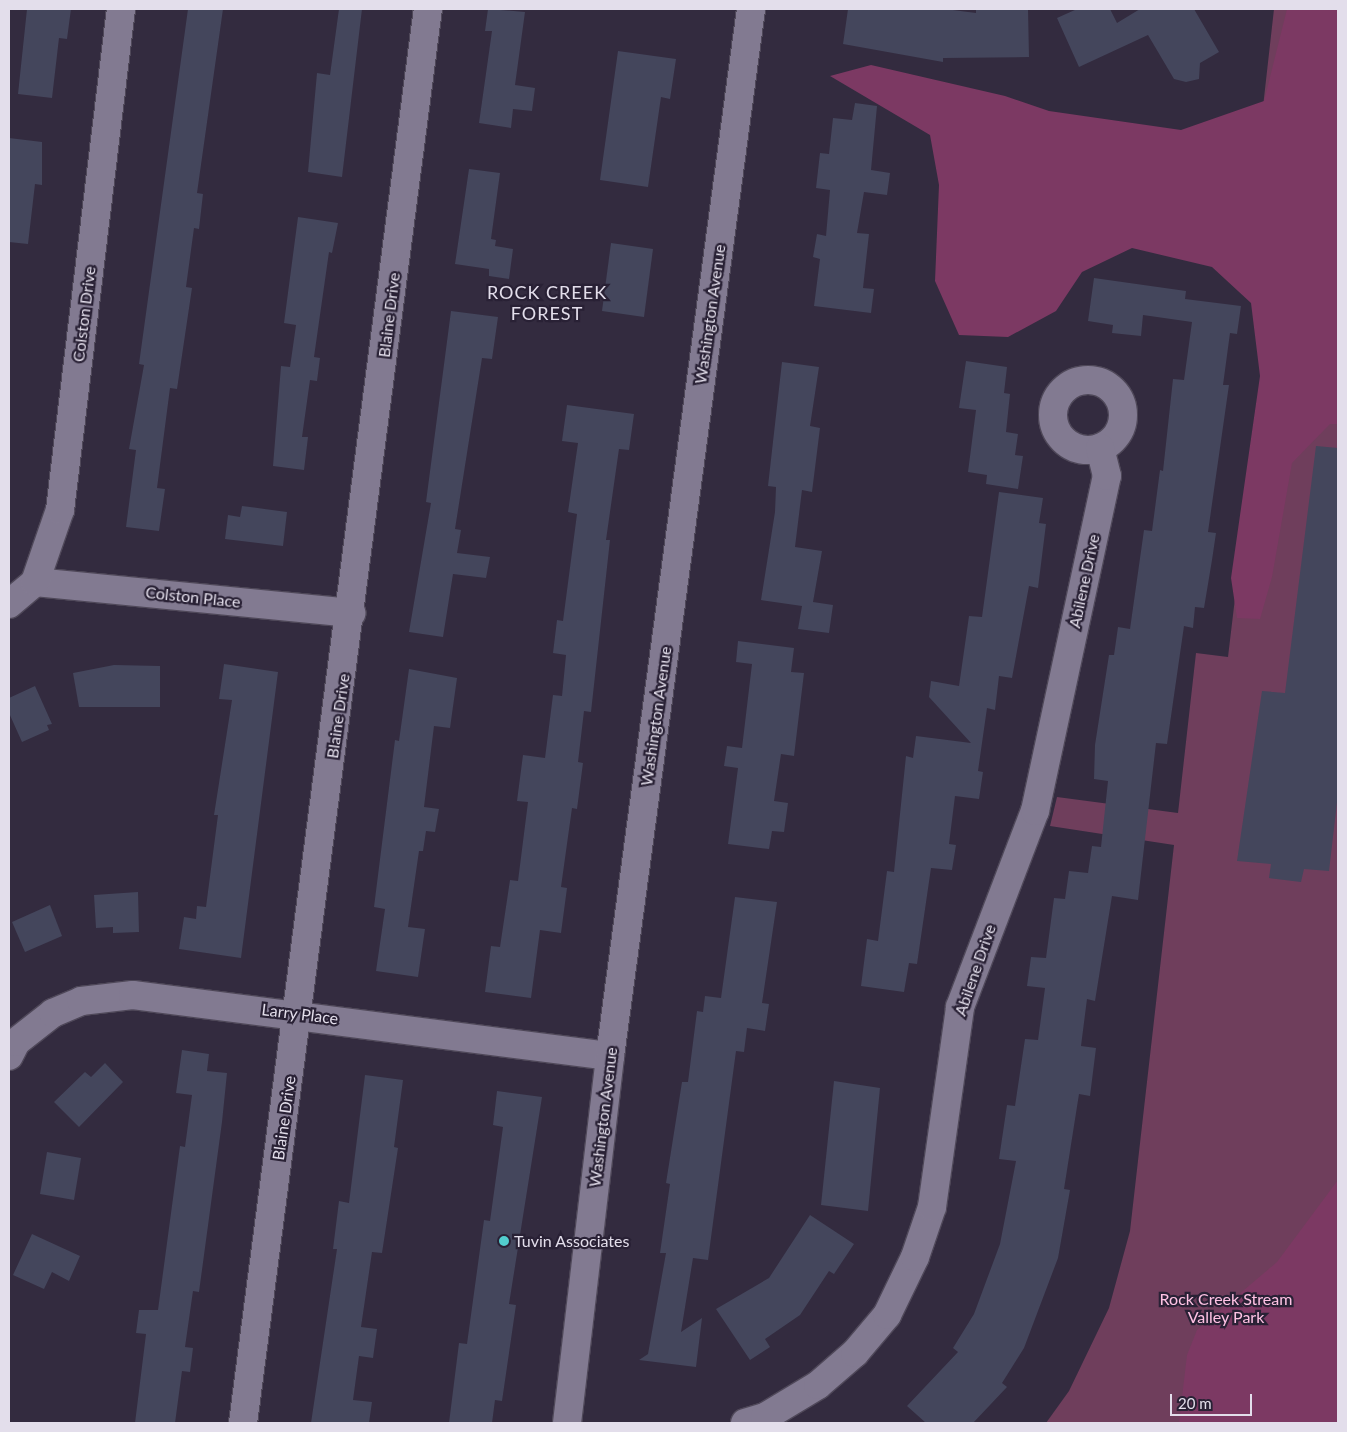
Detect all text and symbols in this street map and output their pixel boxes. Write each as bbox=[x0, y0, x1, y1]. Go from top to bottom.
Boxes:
street label: Washington Avenue bbox=[691, 243, 729, 385]
street label: Colston Drive bbox=[69, 265, 99, 363]
street label: Blaine Drive bbox=[374, 271, 404, 359]
district label: ROCK CREEK FOREST bbox=[486, 282, 608, 324]
street label: Abilene Drive bbox=[1065, 532, 1103, 630]
street label: Colston Place bbox=[145, 582, 241, 612]
street label: Washington Avenue bbox=[637, 645, 675, 787]
street label: Blaine Drive bbox=[323, 672, 353, 760]
street label: Abilene Drive bbox=[950, 922, 1000, 1018]
street label: Larry Place bbox=[260, 1000, 340, 1028]
street label: Washington Avenue bbox=[585, 1046, 621, 1188]
street label: Blaine Drive bbox=[269, 1074, 299, 1162]
place label: Tuvin Associates bbox=[514, 1231, 630, 1251]
marker: Tuvin Associates bbox=[498, 1235, 510, 1247]
park label: Rock Creek Stream Valley Park bbox=[1160, 1289, 1292, 1327]
scale bar bbox=[1172, 1384, 1254, 1416]
text: 20 m bbox=[1178, 1394, 1212, 1412]

